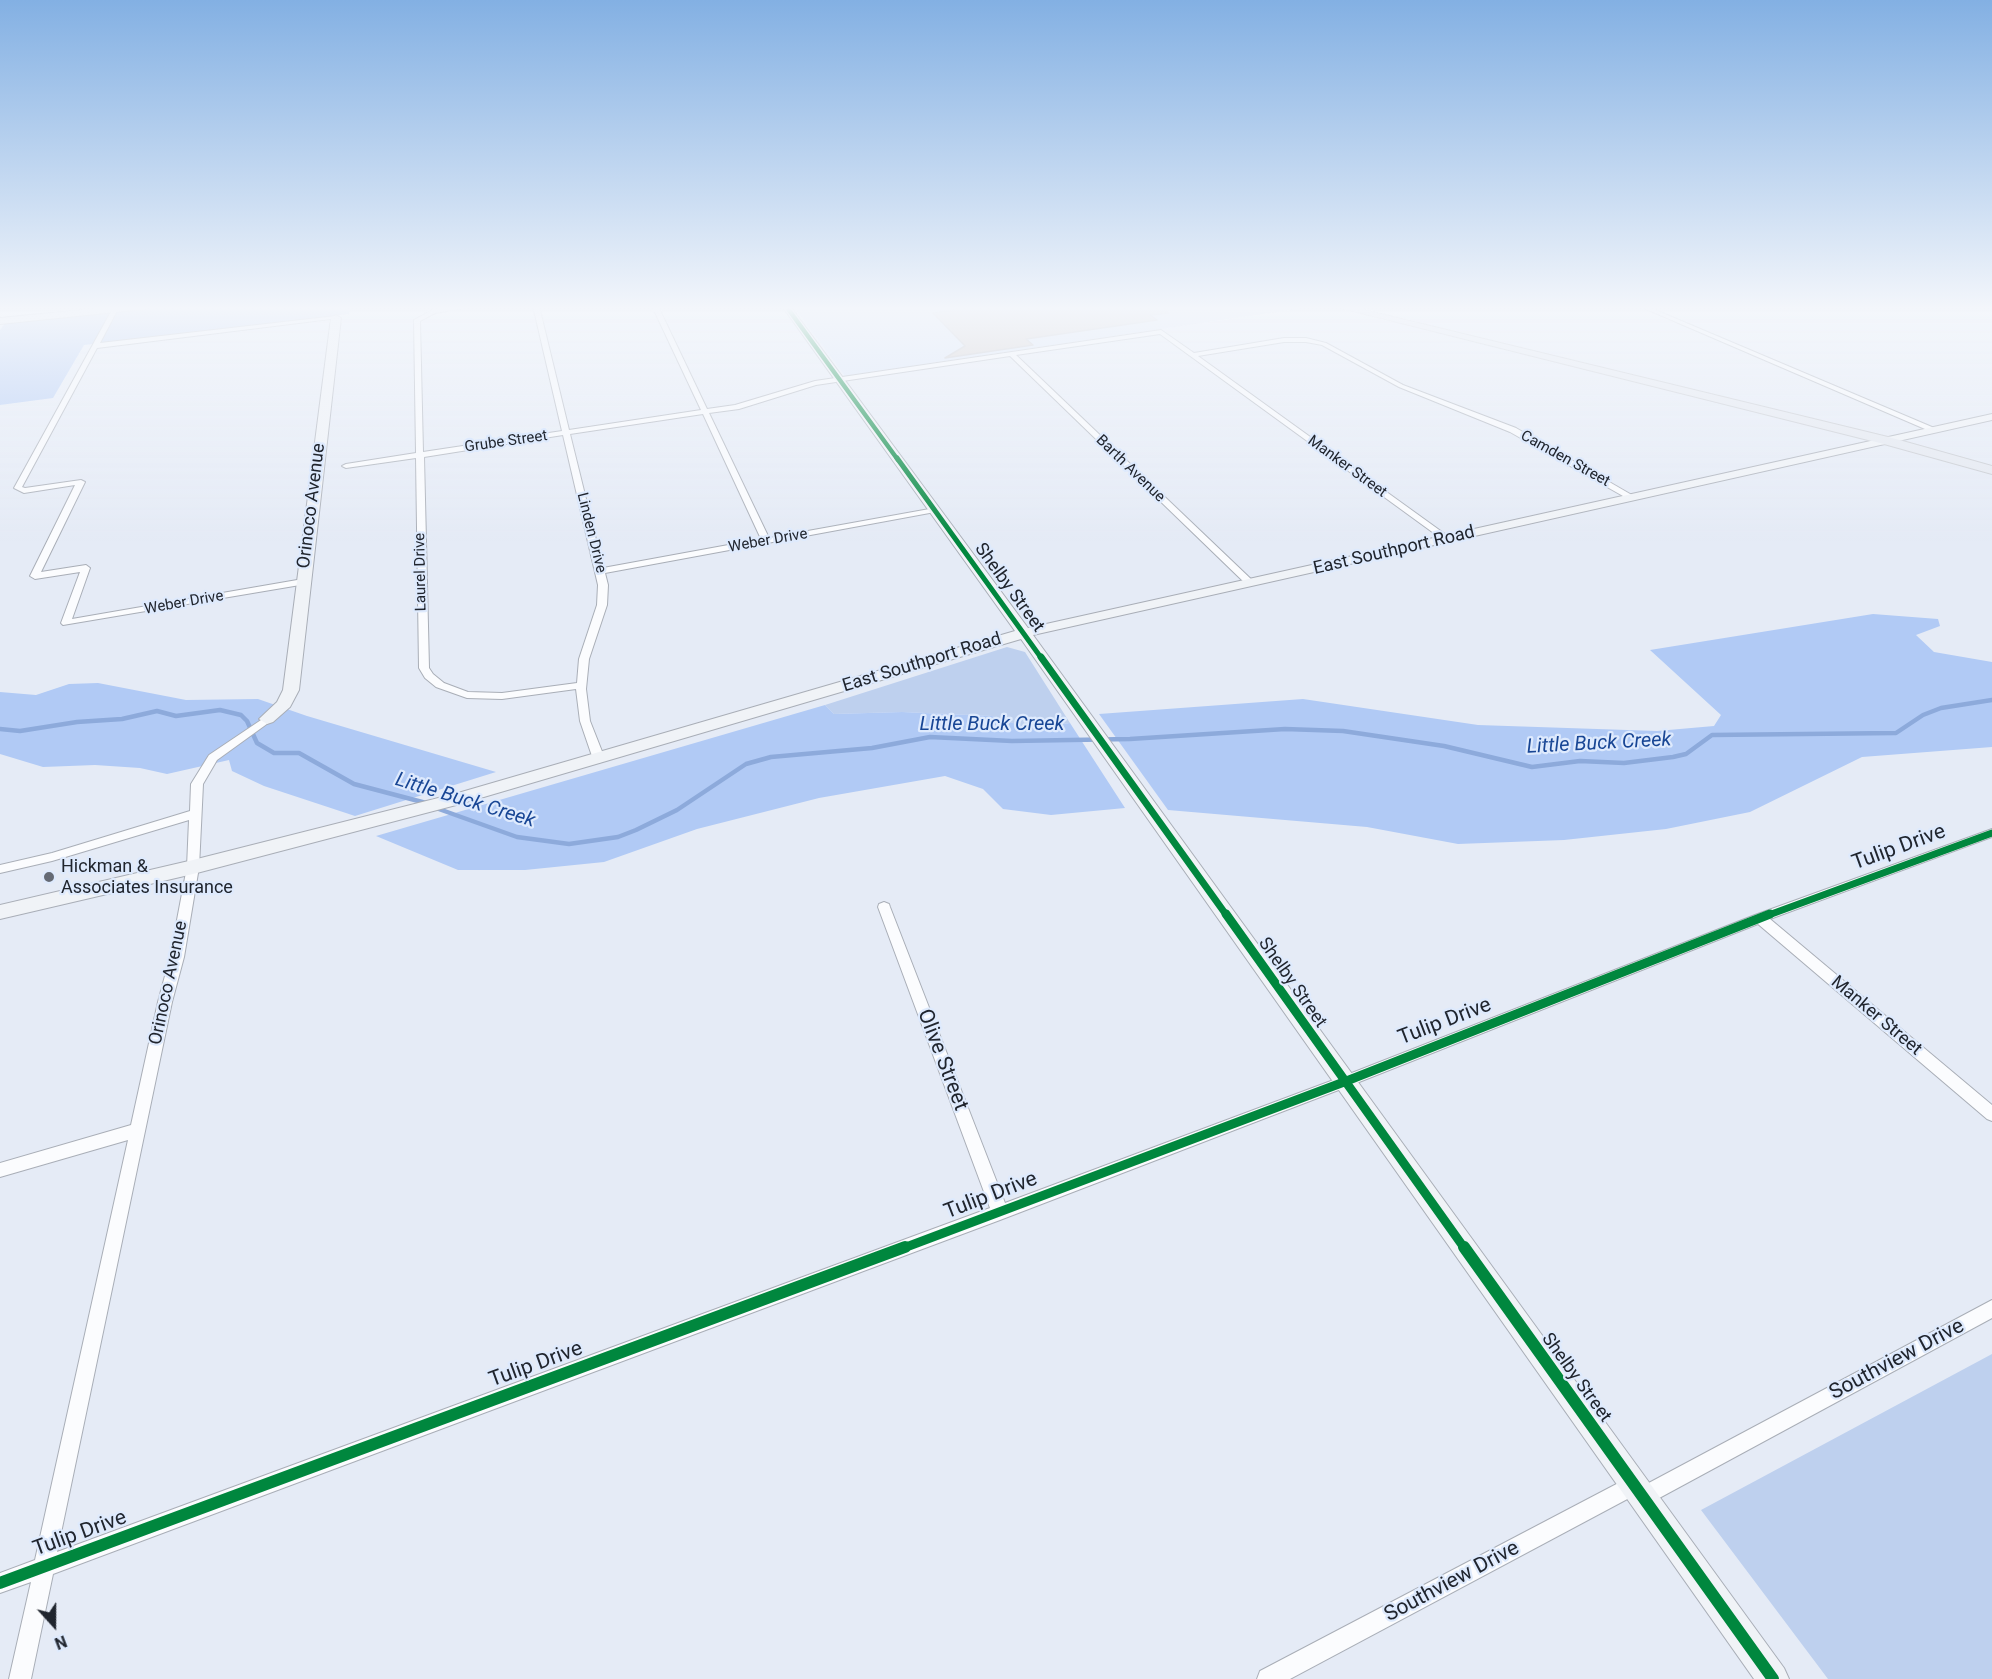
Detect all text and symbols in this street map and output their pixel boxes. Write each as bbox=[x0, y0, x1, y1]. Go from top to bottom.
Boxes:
street label: Grube Street bbox=[464, 427, 548, 457]
street label: Camden Street bbox=[1517, 427, 1613, 491]
street label: Barth Avenue bbox=[1092, 432, 1168, 506]
street label: Manker Street bbox=[1304, 432, 1390, 502]
street label: Orinoco Avenue bbox=[294, 442, 330, 570]
street label: Linden Drive bbox=[572, 491, 610, 575]
street label: East Southport Road bbox=[1311, 522, 1477, 580]
street label: Weber Drive bbox=[727, 525, 809, 557]
street label: Laurel Drive bbox=[411, 533, 431, 611]
street label: Shelby Street bbox=[969, 539, 1049, 637]
street label: Weber Drive bbox=[143, 587, 225, 619]
street label: East Southport Road bbox=[840, 629, 1004, 697]
water label: Little Buck Creek bbox=[920, 713, 1064, 737]
water label: Little Buck Creek bbox=[1526, 728, 1672, 760]
water label: Little Buck Creek bbox=[392, 768, 538, 834]
street label: Tulip Drive bbox=[1849, 819, 1949, 877]
place label: Hickman & Associates Insurance bbox=[61, 856, 233, 898]
marker: Hickman & Associates Insurance bbox=[42, 870, 56, 884]
street label: Orinoco Avenue bbox=[145, 919, 193, 1047]
street label: Shelby Street bbox=[1253, 934, 1331, 1032]
street label: Manker Street bbox=[1826, 972, 1926, 1060]
street label: Tulip Drive bbox=[1395, 993, 1495, 1051]
street label: Olive Street bbox=[911, 1006, 973, 1114]
street label: Tulip Drive bbox=[941, 1167, 1041, 1225]
street label: Southview Drive bbox=[1825, 1314, 1969, 1406]
street label: Shelby Street bbox=[1536, 1329, 1616, 1427]
street label: Tulip Drive bbox=[486, 1336, 586, 1394]
street label: Tulip Drive bbox=[30, 1505, 130, 1563]
street label: Southview Drive bbox=[1380, 1536, 1524, 1628]
north arrow bbox=[24, 1595, 84, 1655]
text: N bbox=[52, 1631, 69, 1653]

